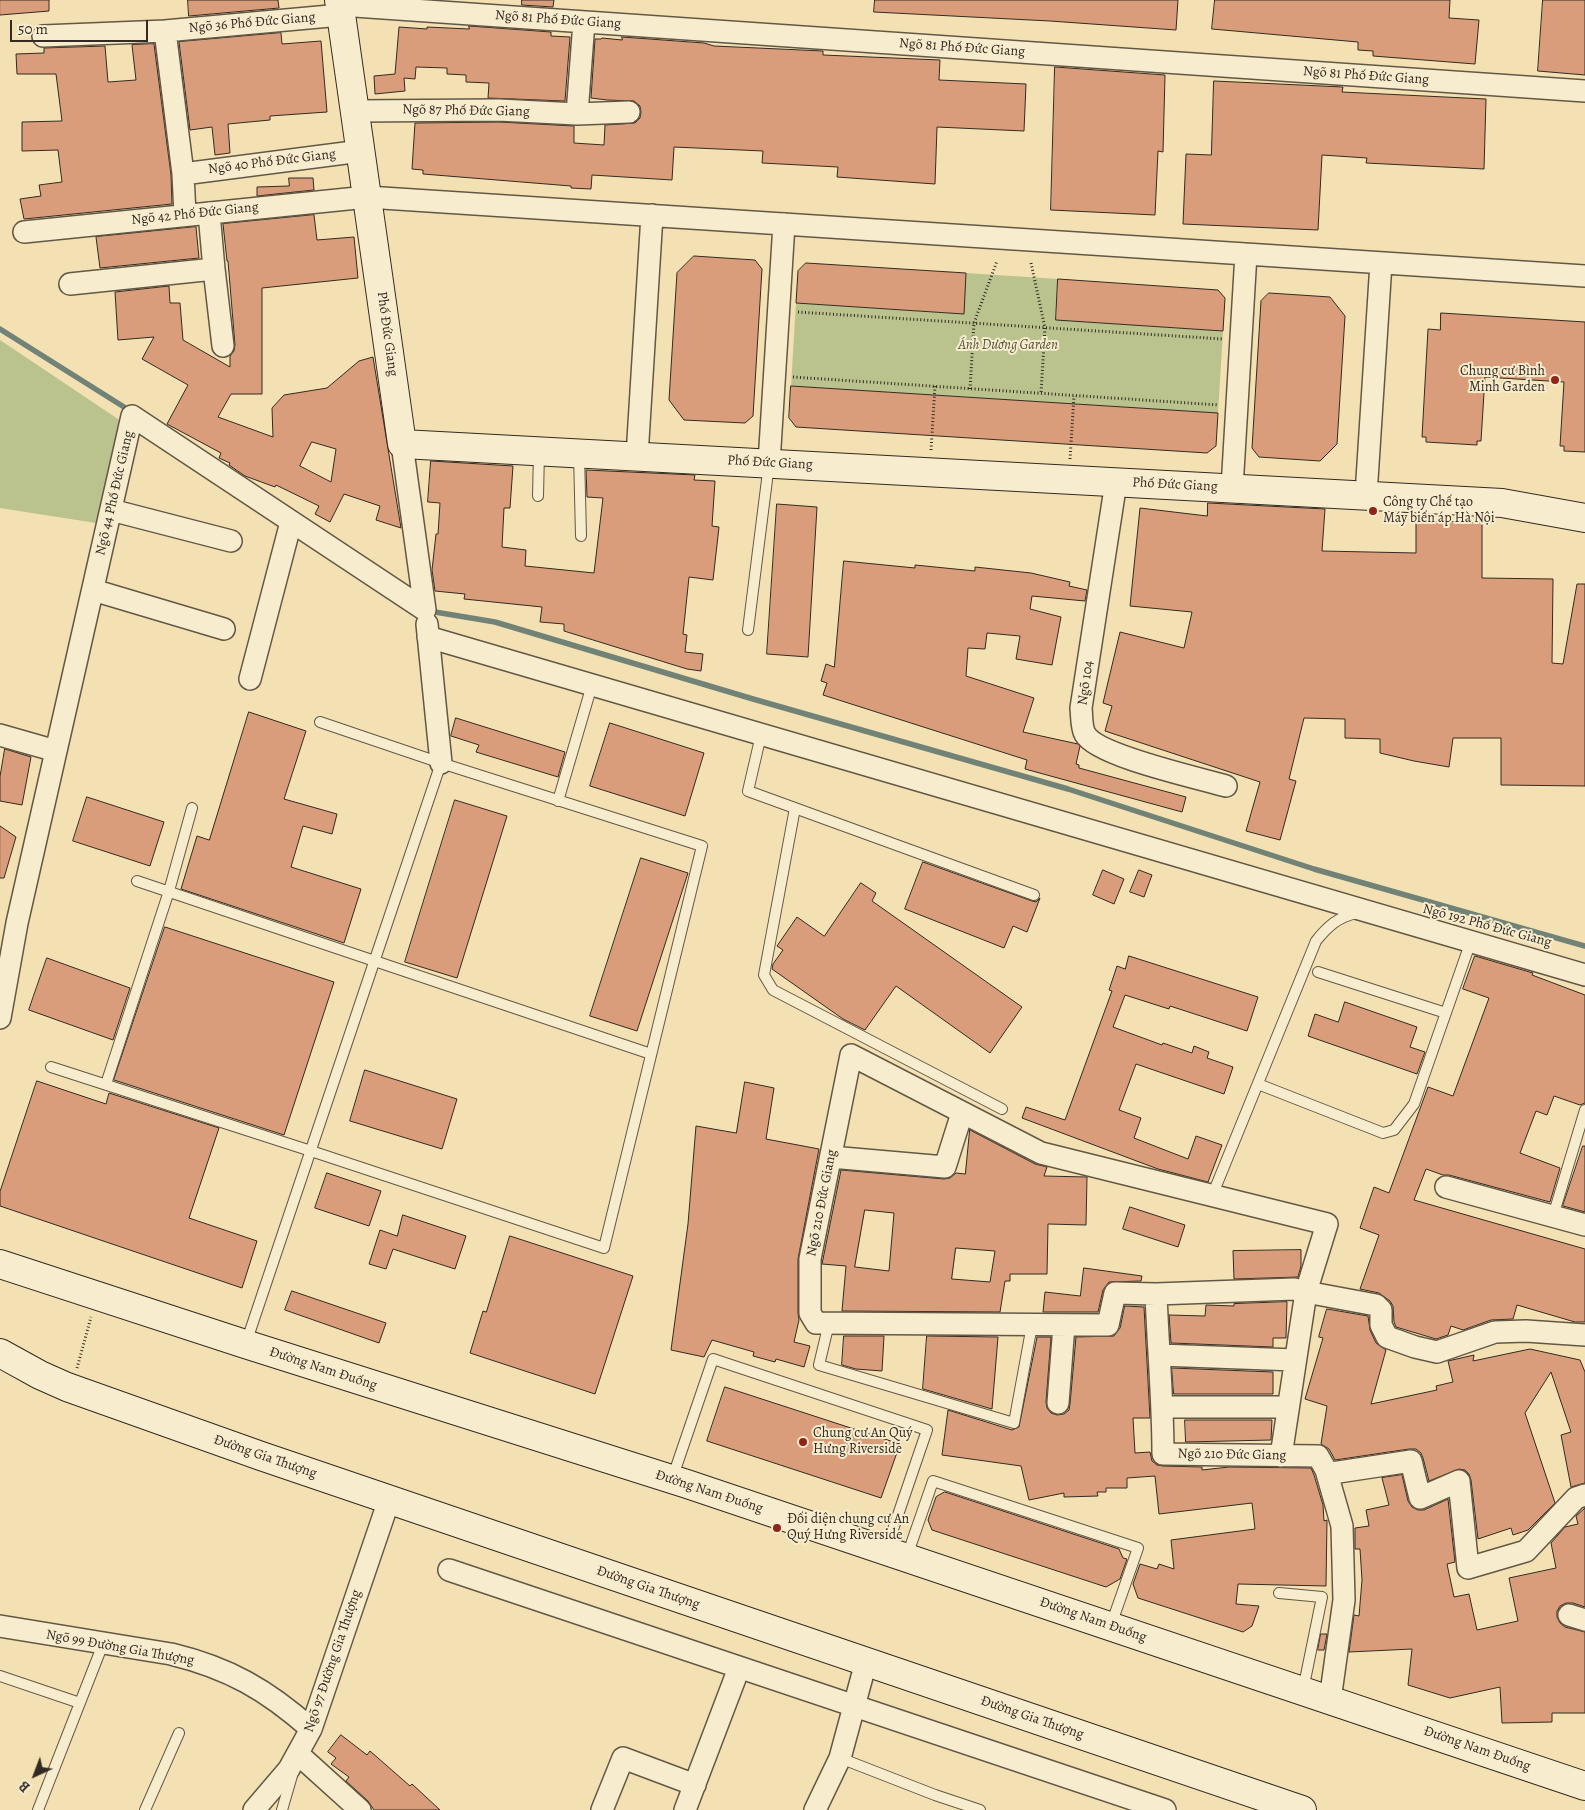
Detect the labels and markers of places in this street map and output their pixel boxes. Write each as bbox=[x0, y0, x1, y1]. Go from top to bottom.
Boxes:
place label: Chung cư Bình Minh Garden bbox=[1460, 364, 1545, 397]
marker: Chung cư Bình Minh Garden bbox=[1549, 374, 1561, 386]
place label: Công ty Chế tạo Máy biến áp Hà Nội bbox=[1383, 495, 1495, 528]
marker: Công ty Chế tạo Máy biến áp Hà Nội bbox=[1367, 505, 1379, 517]
place label: Chung cư An Quý Hưng Riverside bbox=[813, 1426, 913, 1458]
marker: Chung cư An Quý Hưng Riverside bbox=[797, 1436, 809, 1448]
place label: Đối diện chung cư An Quý Hưng Riverside bbox=[787, 1512, 909, 1544]
marker: Đối diện chung cư An Quý Hưng Riverside bbox=[771, 1522, 783, 1534]

